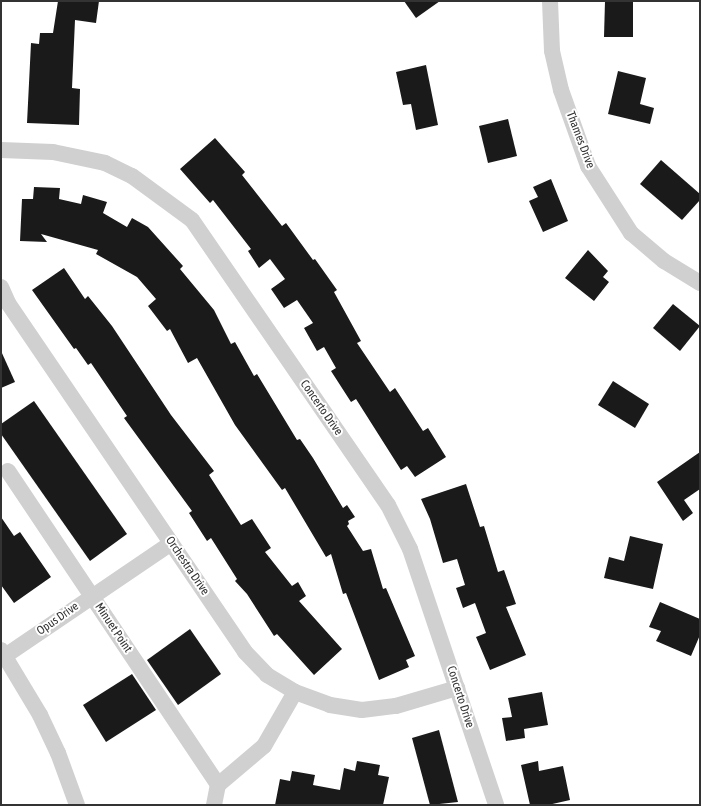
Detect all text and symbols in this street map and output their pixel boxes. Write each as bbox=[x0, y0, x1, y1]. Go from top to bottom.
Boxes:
street label: Thames Drive bbox=[563, 110, 597, 170]
street label: Concerto Drive bbox=[297, 378, 345, 438]
street label: Orchestra Drive bbox=[162, 534, 212, 598]
street label: Opus Drive bbox=[34, 599, 82, 639]
street label: Minuet Point bbox=[91, 601, 135, 655]
street label: Concerto Drive bbox=[443, 664, 477, 730]

